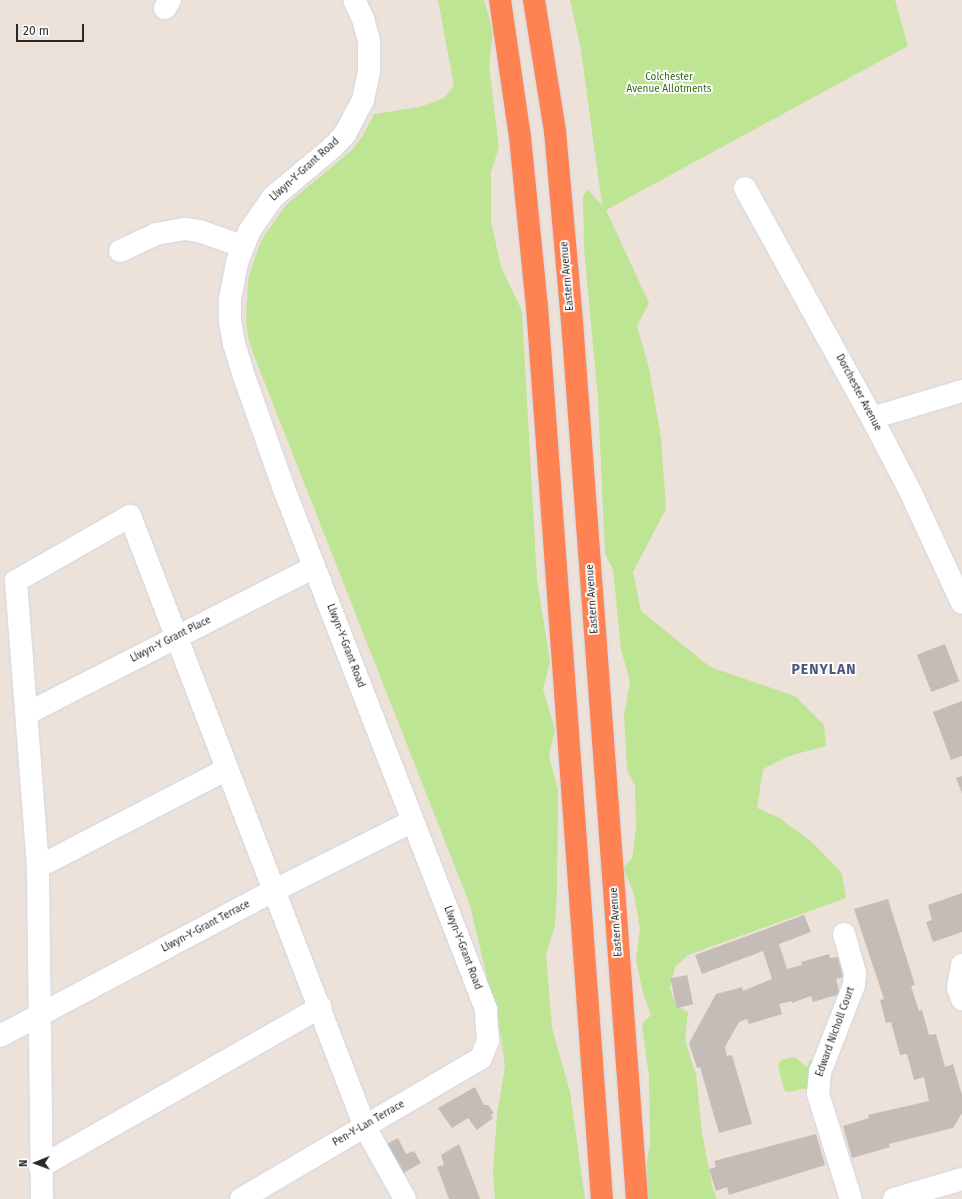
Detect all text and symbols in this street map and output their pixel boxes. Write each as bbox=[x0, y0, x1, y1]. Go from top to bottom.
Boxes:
scale bar bbox=[18, 16, 86, 42]
text: 20 m bbox=[23, 24, 49, 38]
park label: Colchester Avenue Allotments bbox=[627, 71, 711, 94]
street label: Llwyn-Y-Grant Road bbox=[268, 136, 342, 204]
street label: Eastern Avenue bbox=[559, 241, 577, 311]
street label: Dorchester Avenue bbox=[833, 353, 883, 433]
street label: Eastern Avenue bbox=[585, 564, 601, 634]
street label: Llwyn-Y-Grant Road bbox=[324, 602, 366, 690]
street label: Llwyn-Y Grant Place bbox=[129, 614, 213, 666]
district label: PENYLAN bbox=[791, 662, 857, 678]
street label: Eastern Avenue bbox=[609, 887, 625, 957]
street label: Llwyn-Y-Grant Terrace bbox=[160, 899, 252, 955]
street label: Llwyn-Y-Grant Road bbox=[441, 904, 483, 992]
street label: Edward Nicholl Court bbox=[814, 985, 858, 1079]
street label: Pen-Y-Lan Terrace bbox=[331, 1099, 407, 1149]
north arrow bbox=[16, 1143, 56, 1183]
text: N bbox=[17, 1159, 30, 1167]

